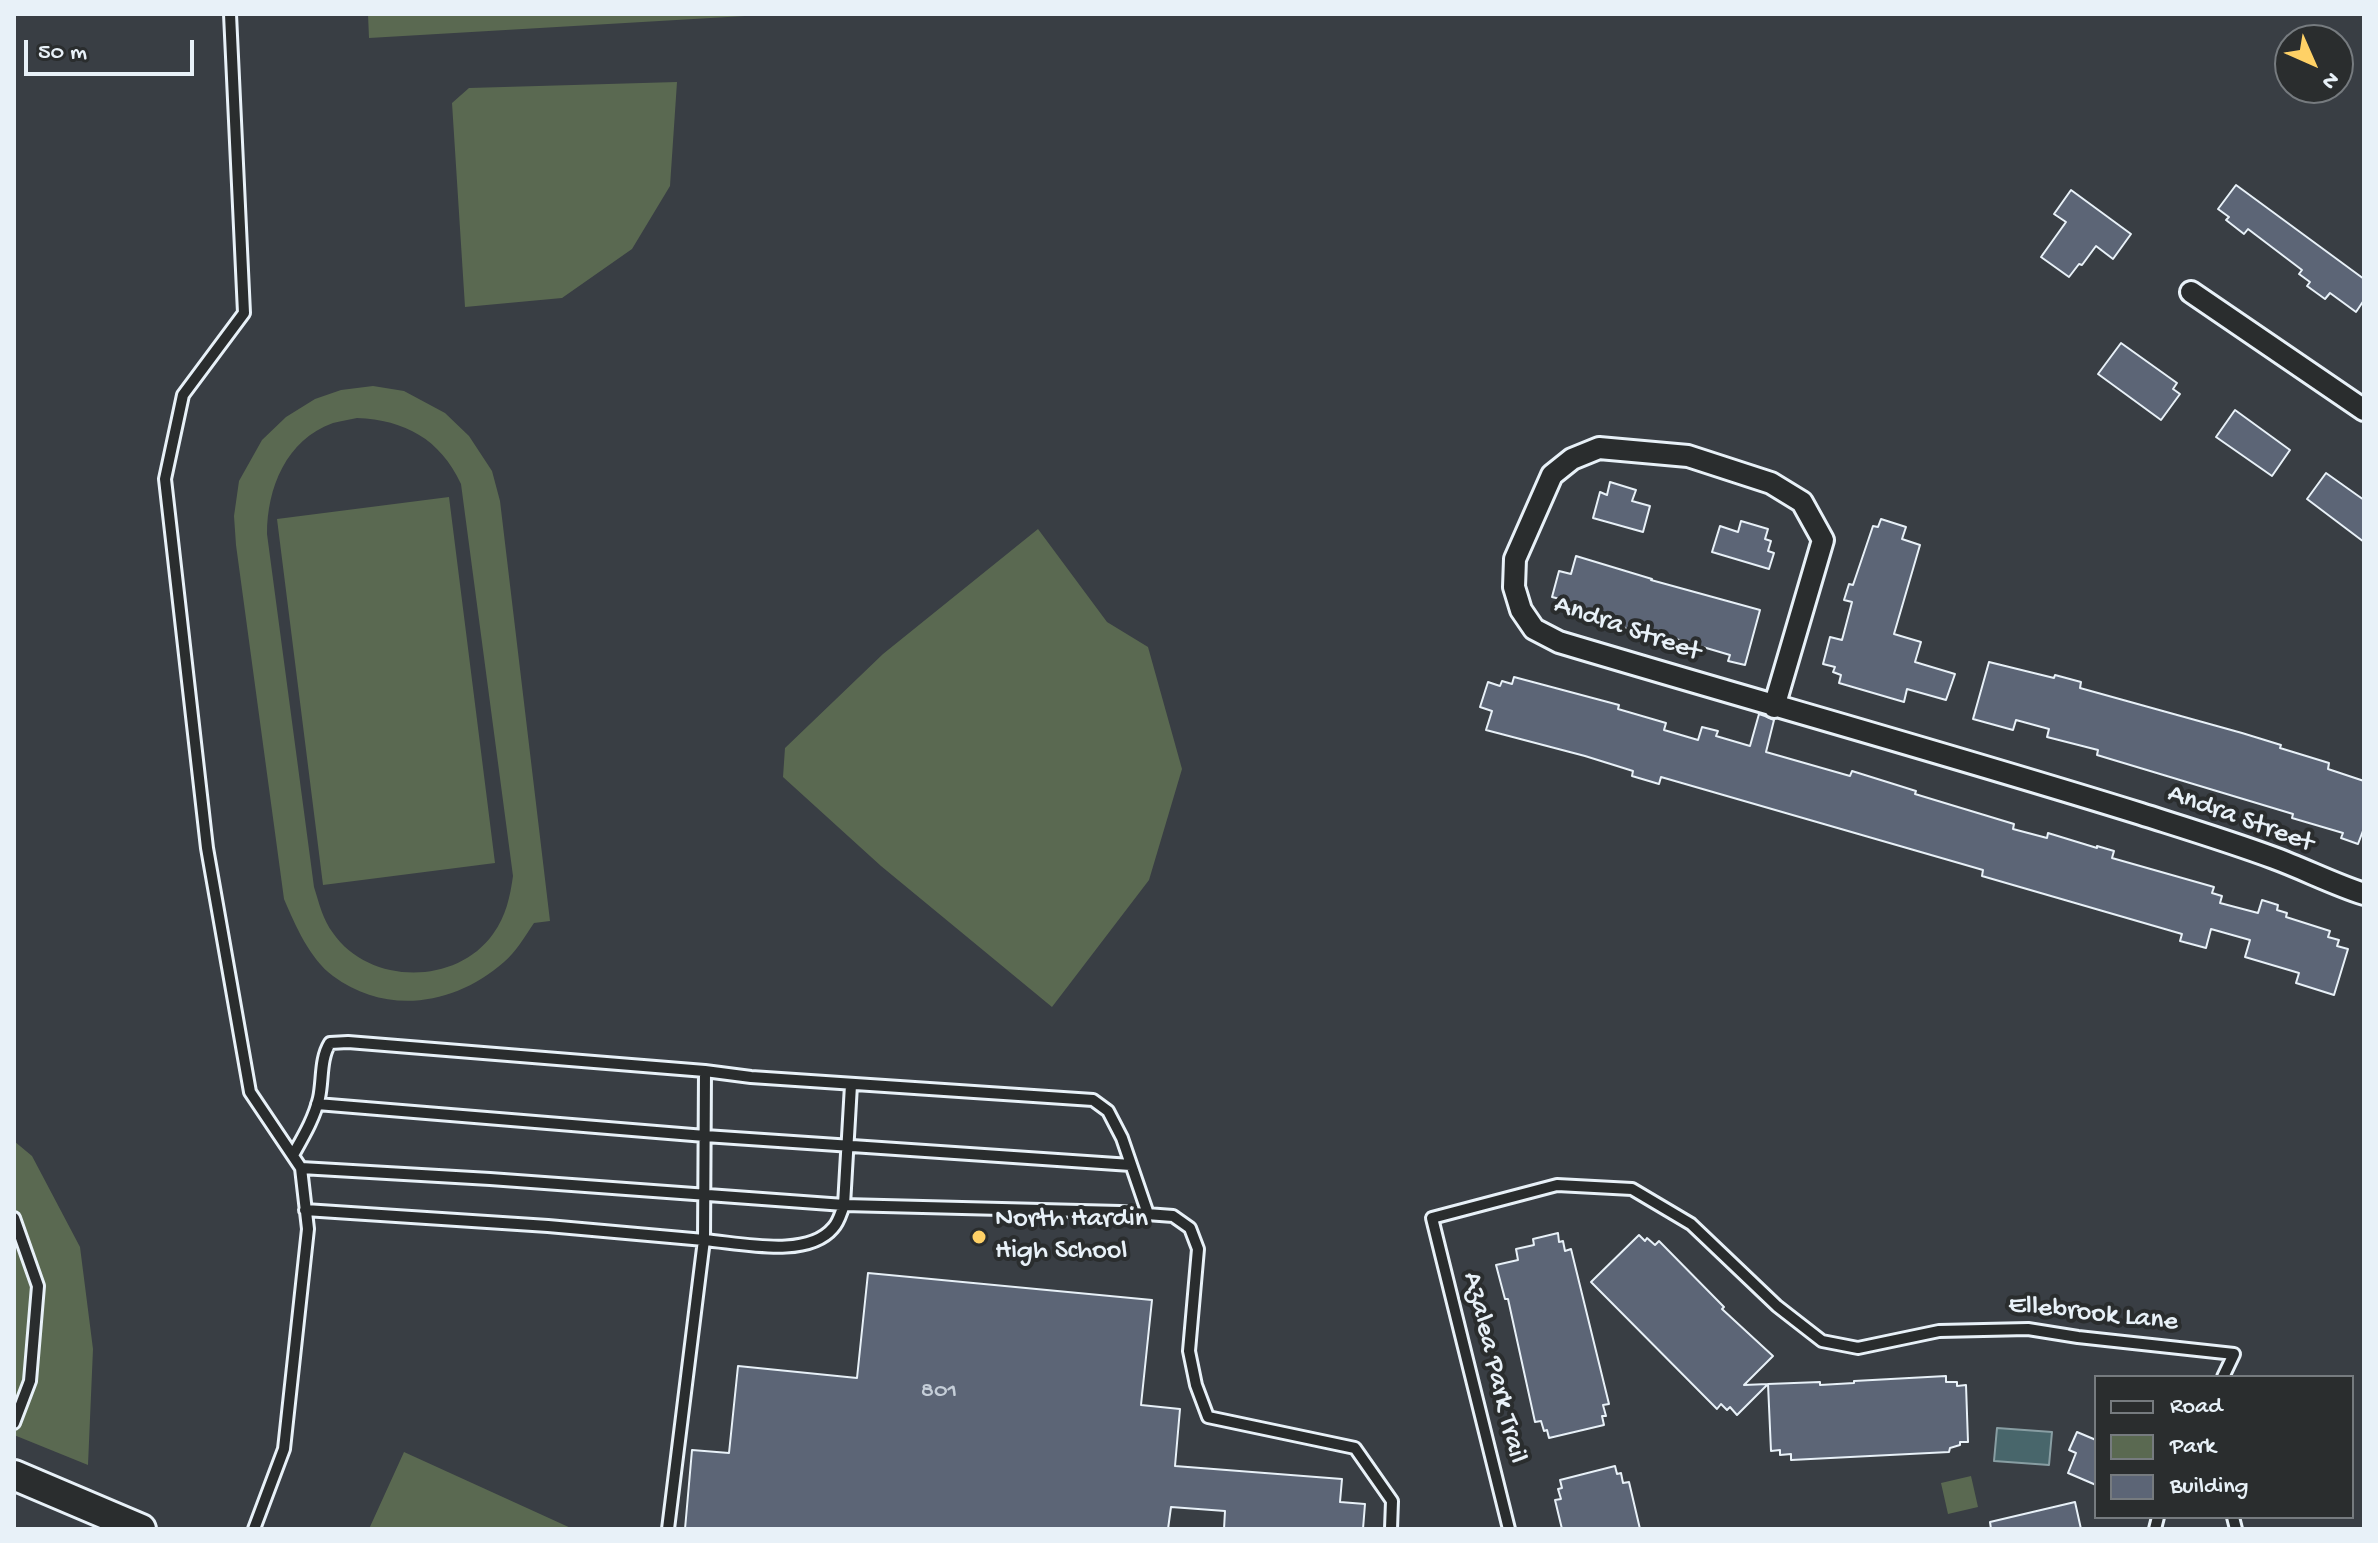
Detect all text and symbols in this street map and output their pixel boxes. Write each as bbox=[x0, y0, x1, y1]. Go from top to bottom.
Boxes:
scale bar bbox=[28, 24, 198, 74]
north arrow bbox=[2274, 24, 2354, 104]
text: 50 m bbox=[38, 39, 87, 68]
text: N bbox=[2315, 65, 2344, 94]
street label: Andra Street bbox=[1549, 589, 1705, 671]
street label: Andra Street bbox=[2162, 778, 2318, 862]
place label: North Hardin High School bbox=[995, 1204, 1148, 1270]
marker: North Hardin High School bbox=[970, 1228, 988, 1246]
street label: Azalea Park Trail bbox=[1453, 1269, 1533, 1467]
street label: Ellebrook Lane bbox=[2006, 1289, 2180, 1341]
legend bbox=[2094, 1375, 2354, 1519]
house number: 801 bbox=[921, 1378, 957, 1406]
text: Road bbox=[2170, 1393, 2222, 1422]
text: Park bbox=[2170, 1433, 2216, 1462]
text: Building bbox=[2170, 1473, 2248, 1502]

